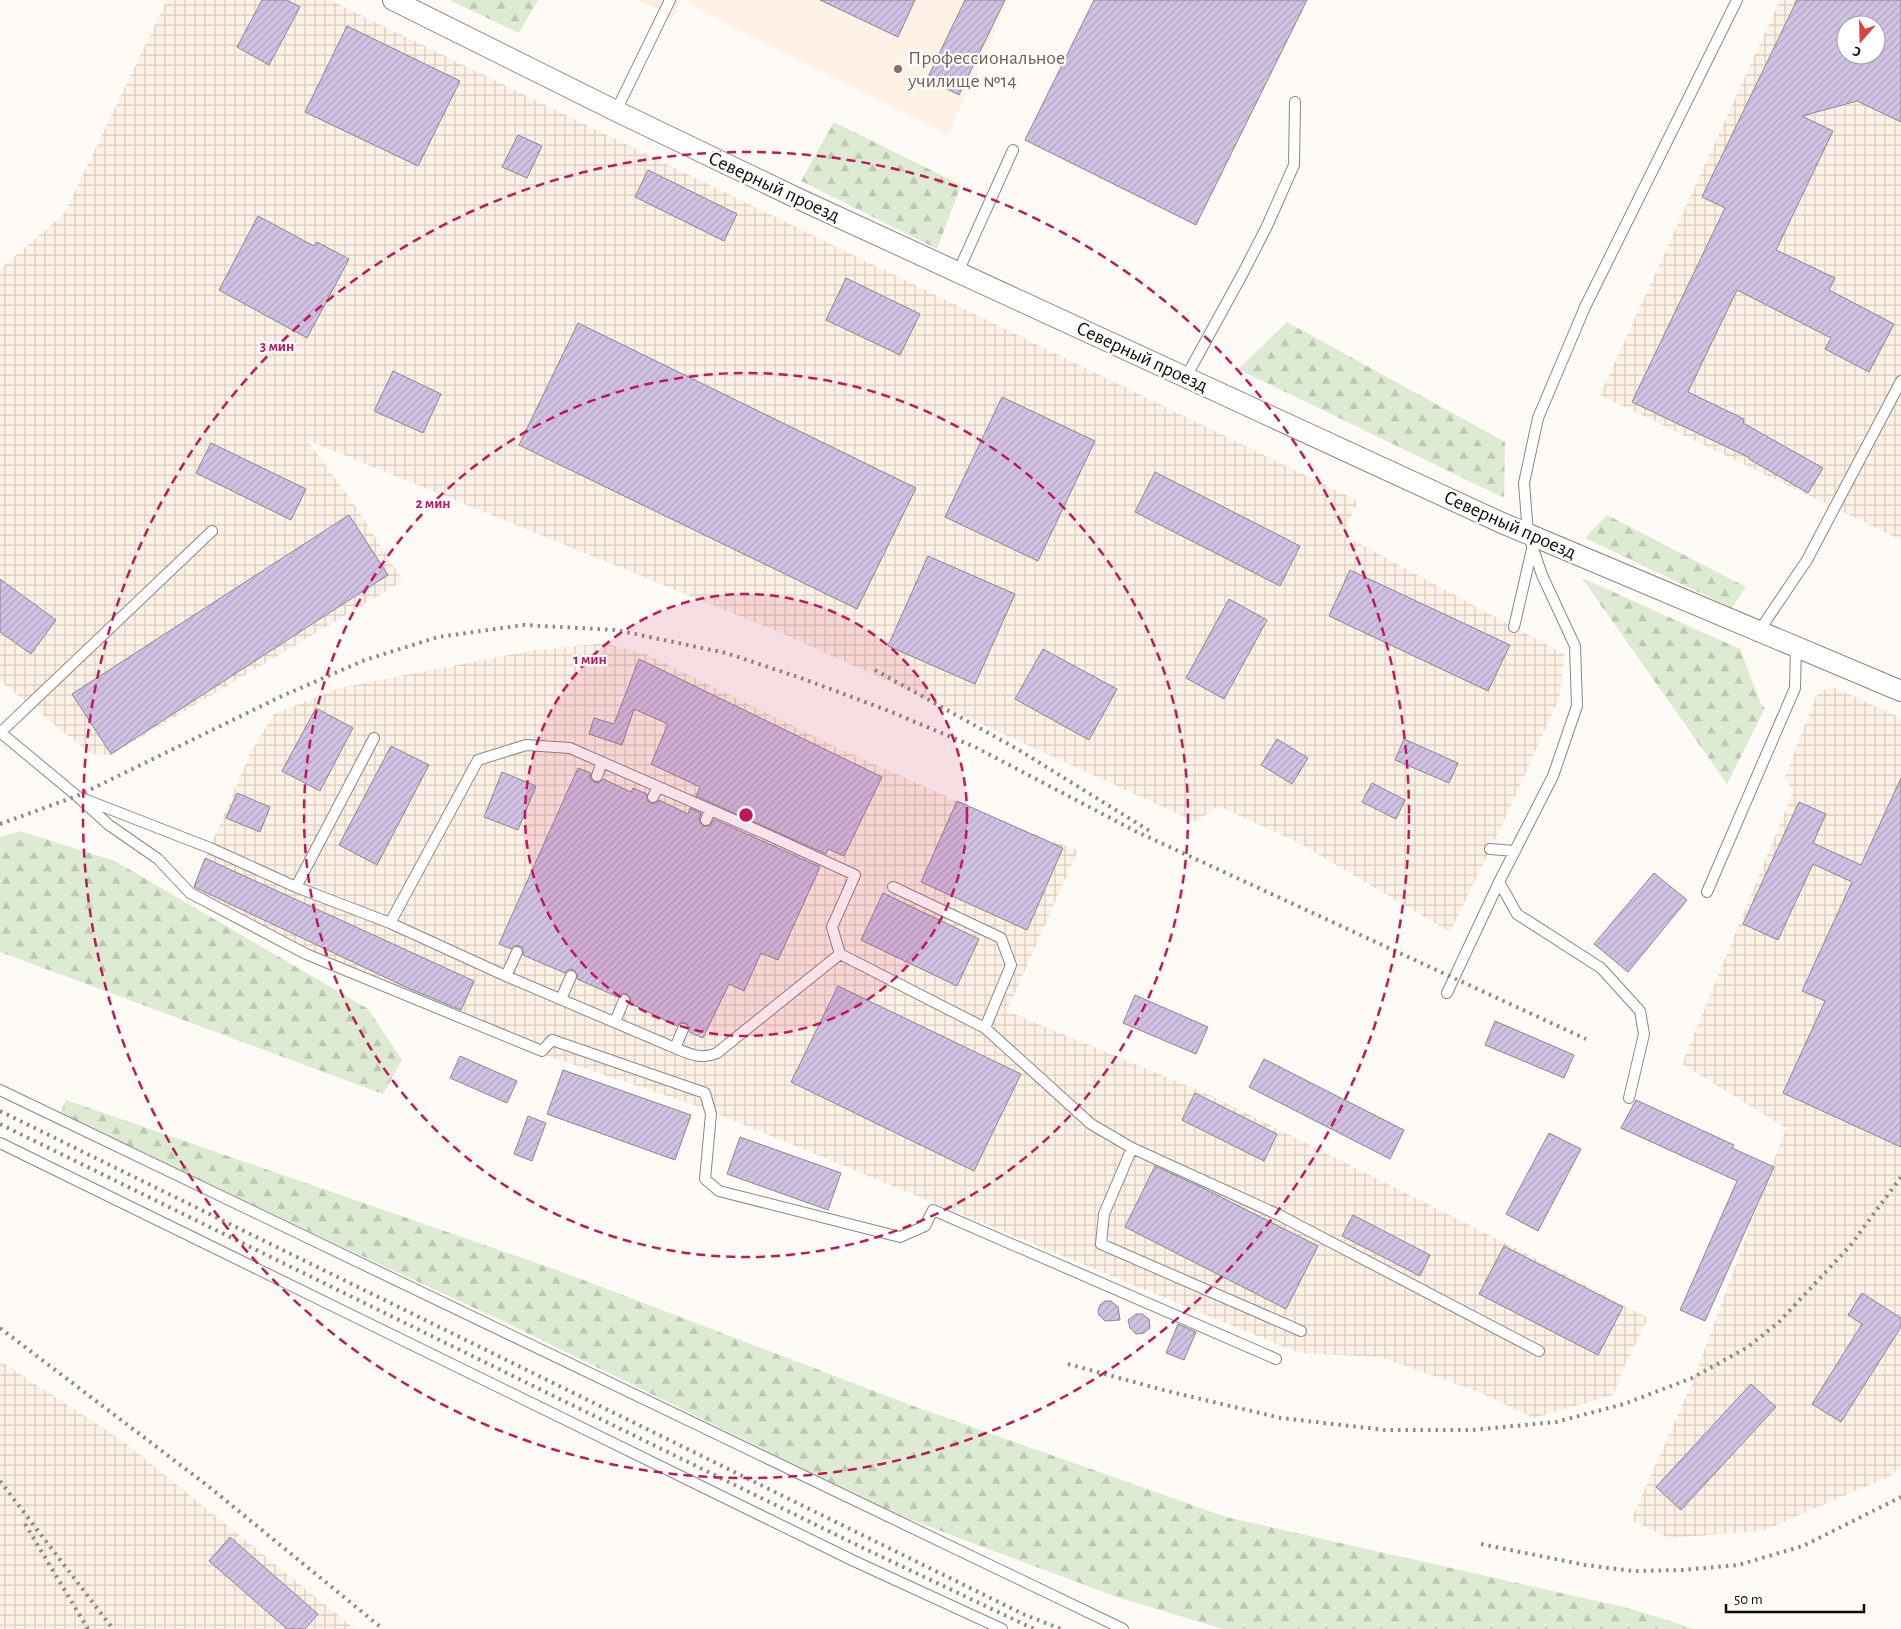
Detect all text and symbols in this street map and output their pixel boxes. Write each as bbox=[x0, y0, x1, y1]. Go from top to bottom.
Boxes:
north arrow bbox=[1836, 15, 1886, 65]
text: С bbox=[1851, 43, 1863, 59]
place label: Профессиональное училище №14 bbox=[907, 48, 1065, 91]
marker: Профессиональное училище №14 bbox=[892, 63, 904, 75]
street label: Северный проезд bbox=[705, 148, 843, 226]
street label: Северный проезд bbox=[1073, 318, 1211, 396]
text: 3 мин bbox=[260, 339, 294, 354]
street label: Северный проезд bbox=[1441, 487, 1579, 563]
text: 2 мин bbox=[415, 496, 451, 511]
text: 1 мин bbox=[573, 652, 607, 667]
centre of rings bbox=[737, 806, 755, 824]
scale bar bbox=[1726, 1582, 1864, 1614]
text: 50 m bbox=[1734, 1592, 1763, 1607]

